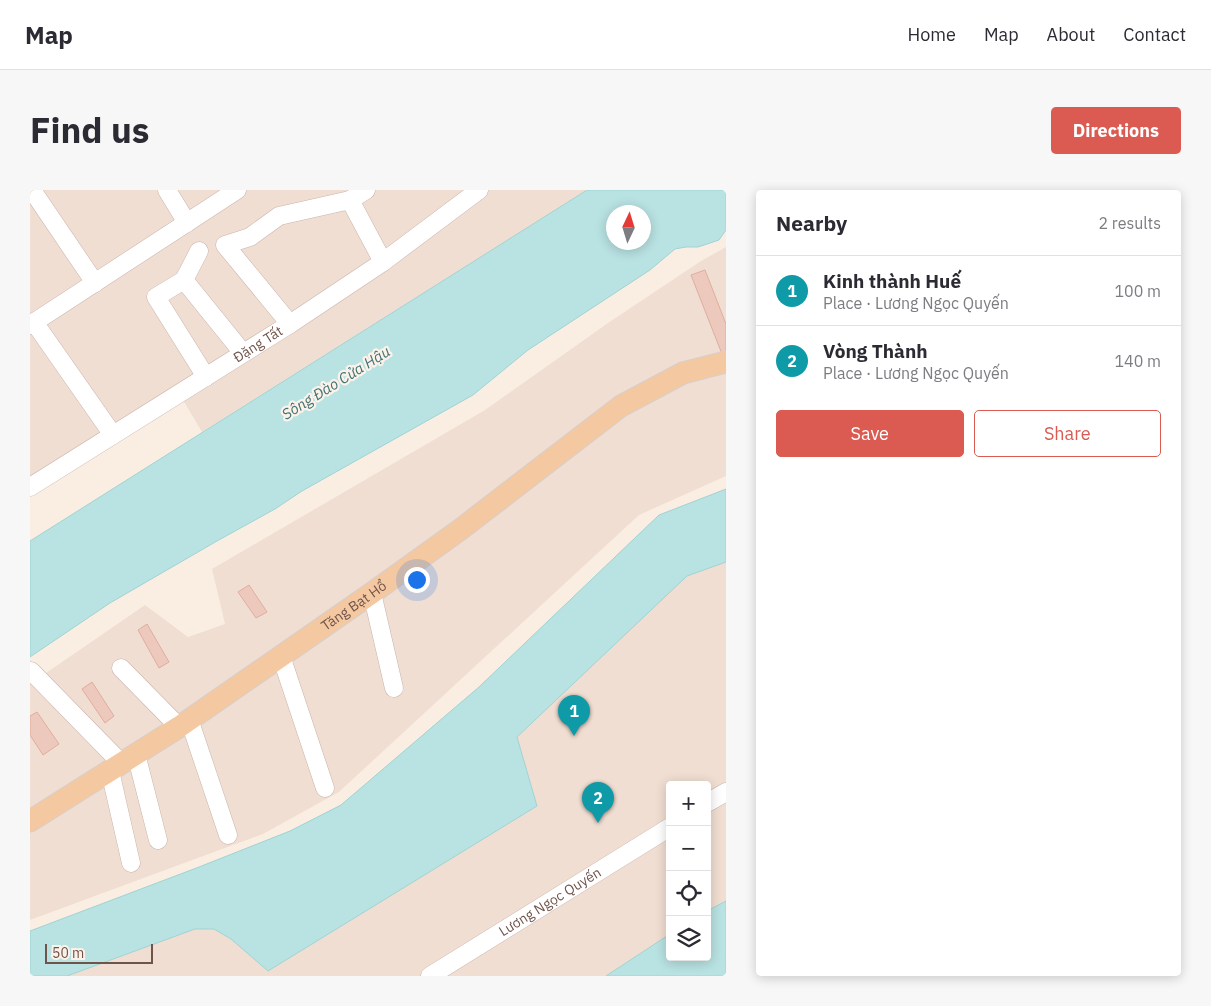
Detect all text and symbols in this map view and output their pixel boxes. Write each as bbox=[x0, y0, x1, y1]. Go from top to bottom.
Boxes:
text: Map bbox=[25, 19, 73, 51]
text: Home bbox=[908, 23, 956, 46]
text: Map bbox=[984, 23, 1019, 46]
text: About bbox=[1047, 23, 1095, 46]
text: Contact bbox=[1123, 23, 1186, 46]
text: Find us bbox=[30, 107, 149, 153]
button: Directions bbox=[1051, 107, 1181, 154]
north arrow bbox=[606, 205, 651, 250]
text: Nearby bbox=[776, 209, 847, 237]
text: 2 results bbox=[1098, 213, 1161, 233]
text: Kinh thành Huế bbox=[823, 269, 961, 293]
text: 1 bbox=[787, 281, 797, 301]
text: 100 m bbox=[1114, 281, 1161, 301]
text: Place · Lương Ngọc Quyến bbox=[823, 293, 1009, 313]
street label: Đặng Tất bbox=[230, 322, 286, 366]
text: Vòng Thành bbox=[823, 339, 928, 363]
water label: Sông Đào Cửa Hậu bbox=[278, 342, 393, 424]
text: 2 bbox=[787, 351, 797, 371]
text: 140 m bbox=[1114, 351, 1161, 371]
text: Place · Lương Ngọc Quyến bbox=[823, 363, 1009, 383]
button: Save bbox=[776, 410, 964, 457]
button: Share bbox=[974, 410, 1161, 457]
your location bbox=[404, 567, 430, 593]
street label: Tăng Bạt Hổ bbox=[318, 576, 390, 635]
pin: 1 bbox=[558, 695, 590, 736]
map controls bbox=[666, 781, 711, 961]
button: + bbox=[666, 781, 711, 826]
pin: 2 bbox=[582, 782, 614, 823]
button: − bbox=[666, 826, 711, 871]
street label: Lương Ngọc Quyến bbox=[495, 863, 604, 940]
button: locate bbox=[666, 871, 711, 916]
button: layers bbox=[666, 916, 711, 961]
scale bar bbox=[45, 941, 152, 964]
text: 50 m bbox=[52, 944, 84, 962]

